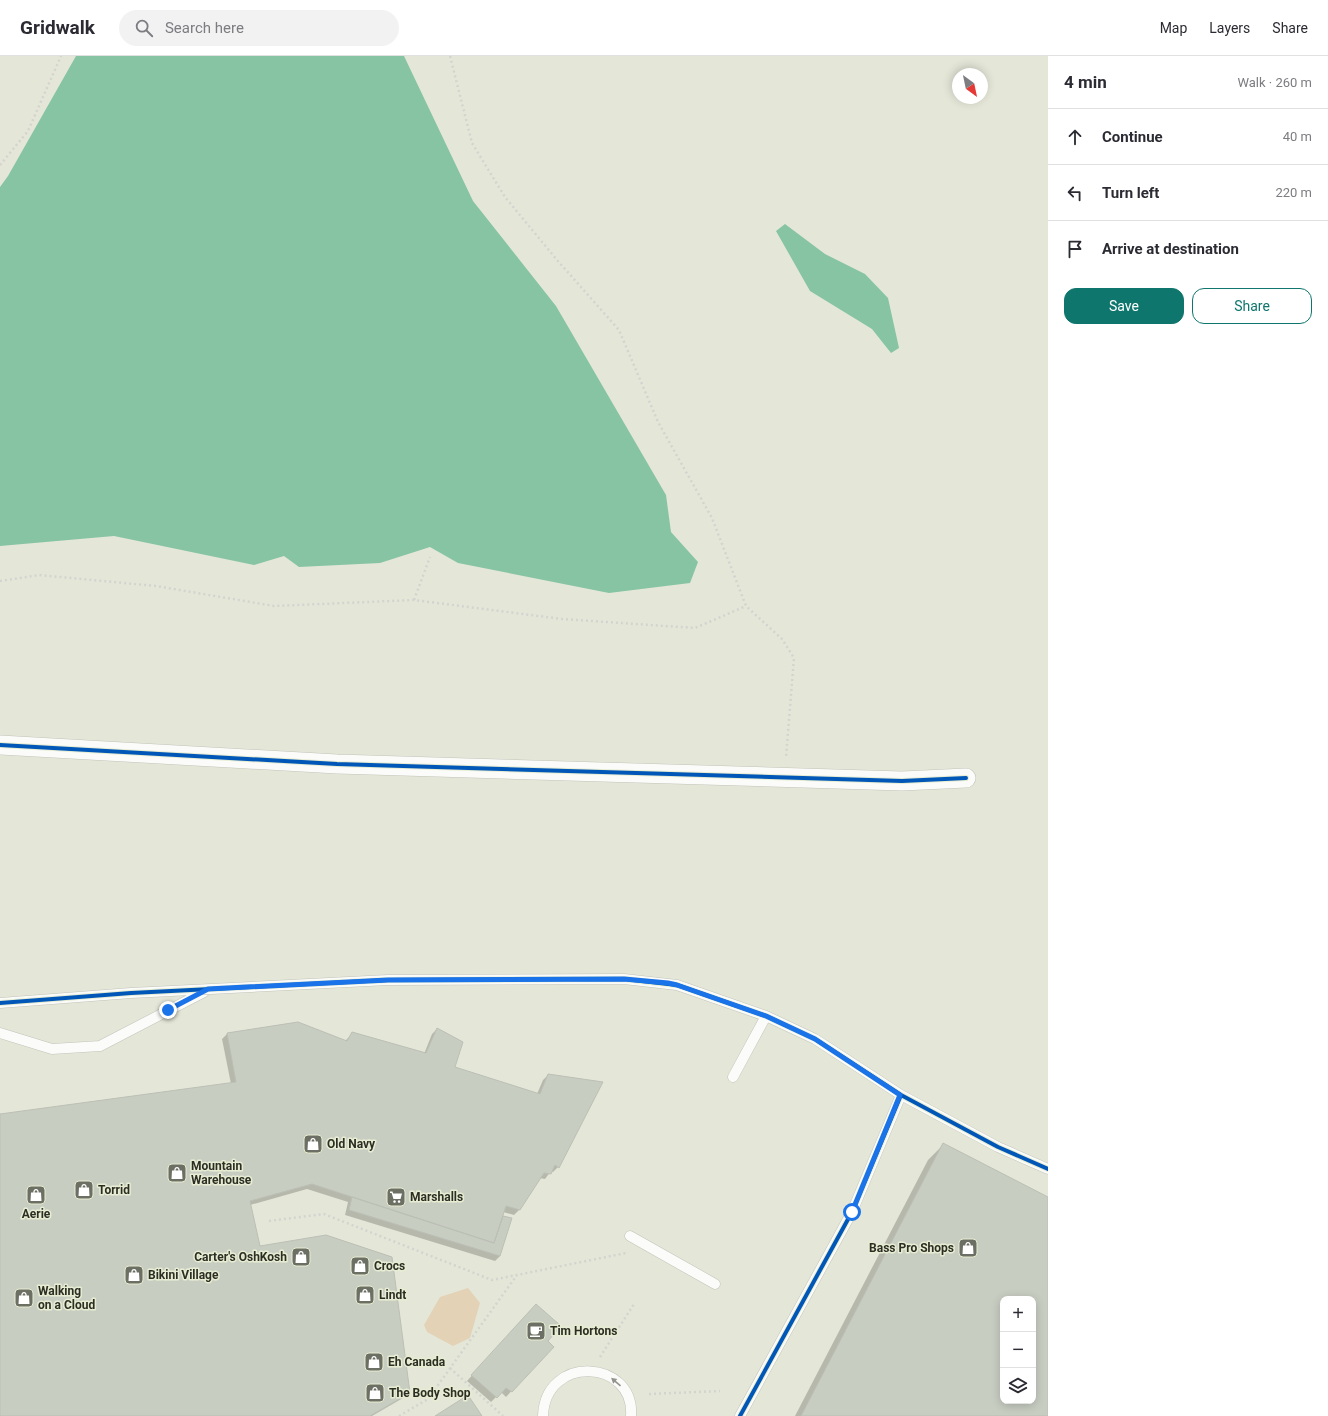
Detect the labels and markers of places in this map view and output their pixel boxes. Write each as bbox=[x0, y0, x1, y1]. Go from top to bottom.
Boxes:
shop icon: Old Navy bbox=[302, 1133, 324, 1155]
place label: Old Navy bbox=[327, 1137, 376, 1151]
place label: Mountain Warehouse bbox=[191, 1159, 252, 1187]
shop icon: Mountain Warehouse bbox=[166, 1162, 188, 1184]
shop icon: Torrid bbox=[73, 1179, 95, 1201]
place label: Torrid bbox=[98, 1183, 130, 1197]
shop icon: Aerie bbox=[25, 1184, 47, 1206]
supermarket icon: Marshalls bbox=[385, 1186, 407, 1208]
place label: Marshalls bbox=[410, 1190, 463, 1204]
place label: Aerie bbox=[22, 1207, 51, 1221]
shop icon: Bass Pro Shops bbox=[957, 1237, 979, 1259]
place label: Bass Pro Shops bbox=[869, 1241, 954, 1255]
shop icon: Carter's OshKosh bbox=[290, 1246, 312, 1268]
place label: Carter's OshKosh bbox=[194, 1250, 287, 1264]
shop icon: Crocs bbox=[349, 1255, 371, 1277]
place label: Crocs bbox=[374, 1259, 405, 1273]
shop icon: Bikini Village bbox=[123, 1264, 145, 1286]
place label: Bikini Village bbox=[148, 1268, 219, 1282]
place label: Walking on a Cloud bbox=[38, 1284, 95, 1312]
shop icon: Lindt bbox=[354, 1284, 376, 1306]
shop icon: Walking on a Cloud bbox=[13, 1287, 35, 1309]
place label: Lindt bbox=[379, 1288, 406, 1302]
cafe icon: Tim Hortons bbox=[525, 1320, 547, 1342]
place label: Tim Hortons bbox=[550, 1324, 618, 1338]
shop icon: Eh Canada bbox=[363, 1351, 385, 1373]
place label: Eh Canada bbox=[388, 1355, 446, 1369]
shop icon: The Body Shop bbox=[364, 1382, 386, 1404]
place label: The Body Shop bbox=[389, 1386, 471, 1400]

